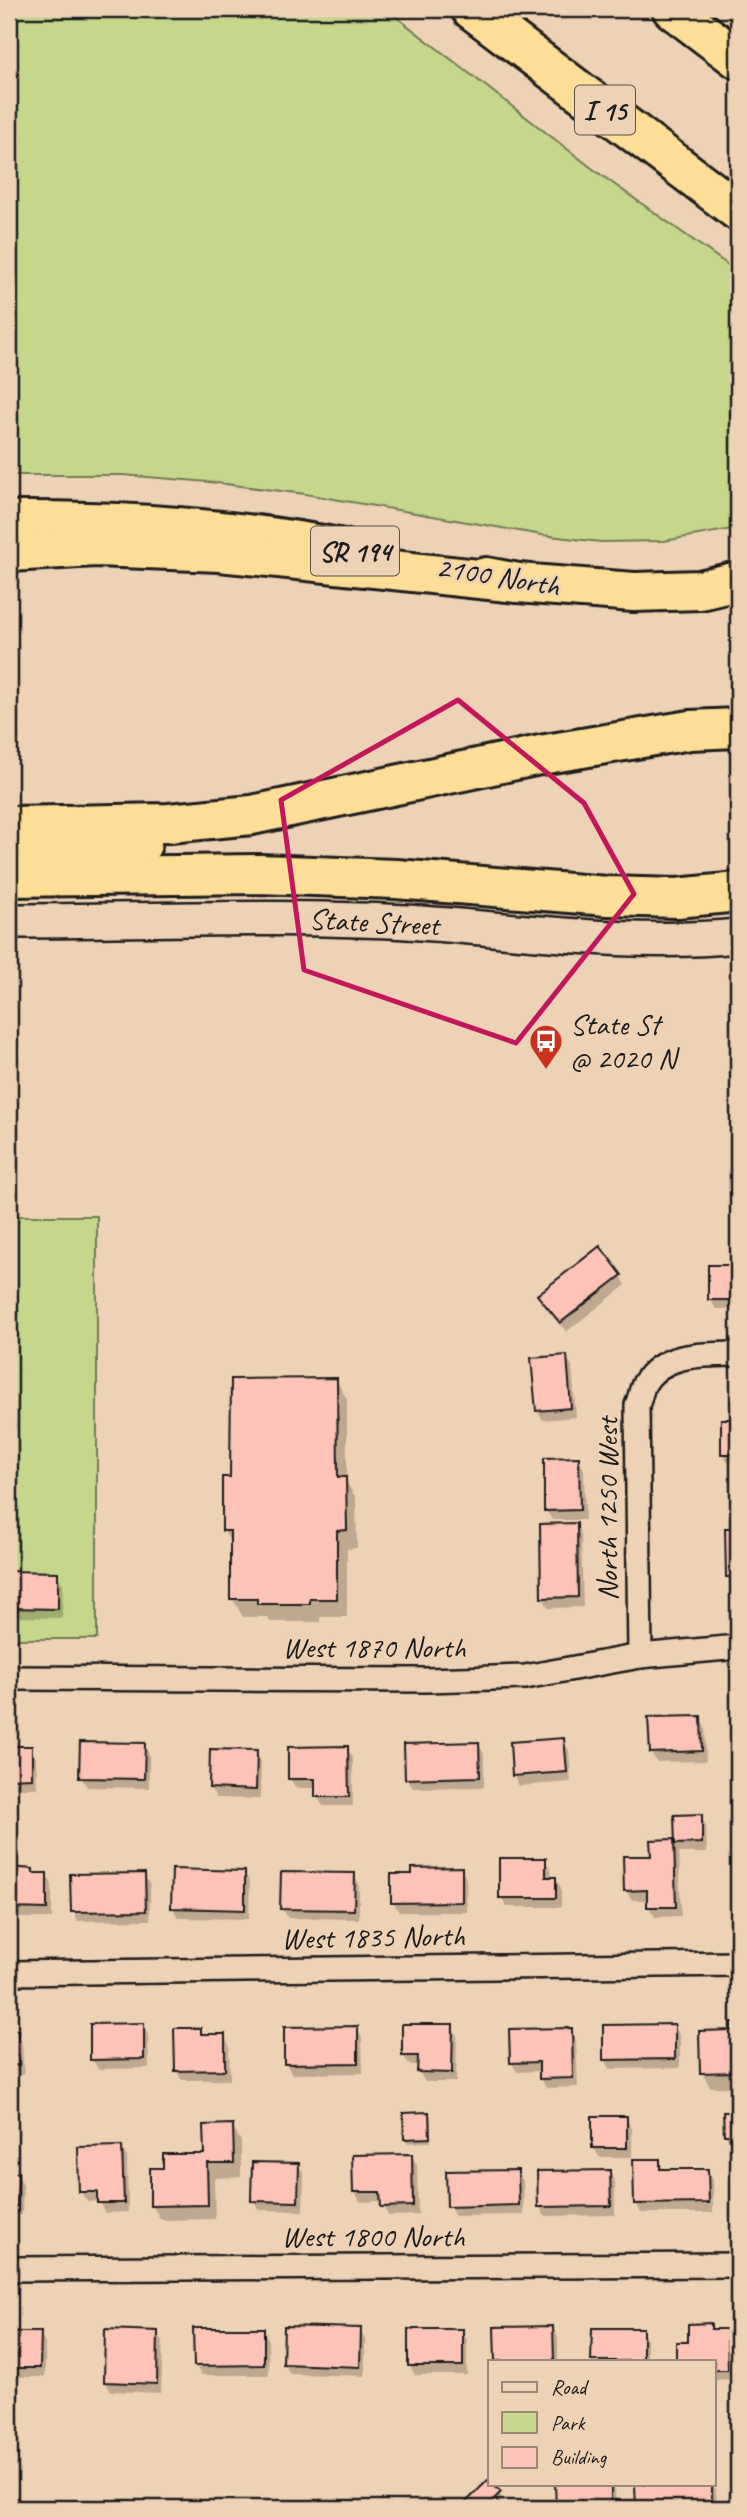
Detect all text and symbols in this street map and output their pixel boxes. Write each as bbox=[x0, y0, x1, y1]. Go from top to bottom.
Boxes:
road number: I 15 bbox=[575, 86, 635, 134]
road number: SR 194 bbox=[311, 526, 399, 576]
street label: 2100 North bbox=[434, 548, 563, 605]
street label: State Street bbox=[308, 900, 443, 945]
place label: State St @ 2020 N bbox=[570, 1005, 681, 1077]
bus stop icon: State St @ 2020 N bbox=[527, 1022, 565, 1071]
street label: North 1250 West bbox=[588, 1414, 626, 1601]
street label: West 1870 North bbox=[282, 1628, 466, 1666]
street label: West 1835 North bbox=[281, 1916, 465, 1958]
street label: West 1800 North bbox=[281, 2217, 465, 2255]
legend bbox=[488, 2360, 716, 2486]
text: Road bbox=[551, 2374, 590, 2400]
text: Park bbox=[551, 2410, 586, 2436]
text: Building bbox=[551, 2444, 608, 2470]

